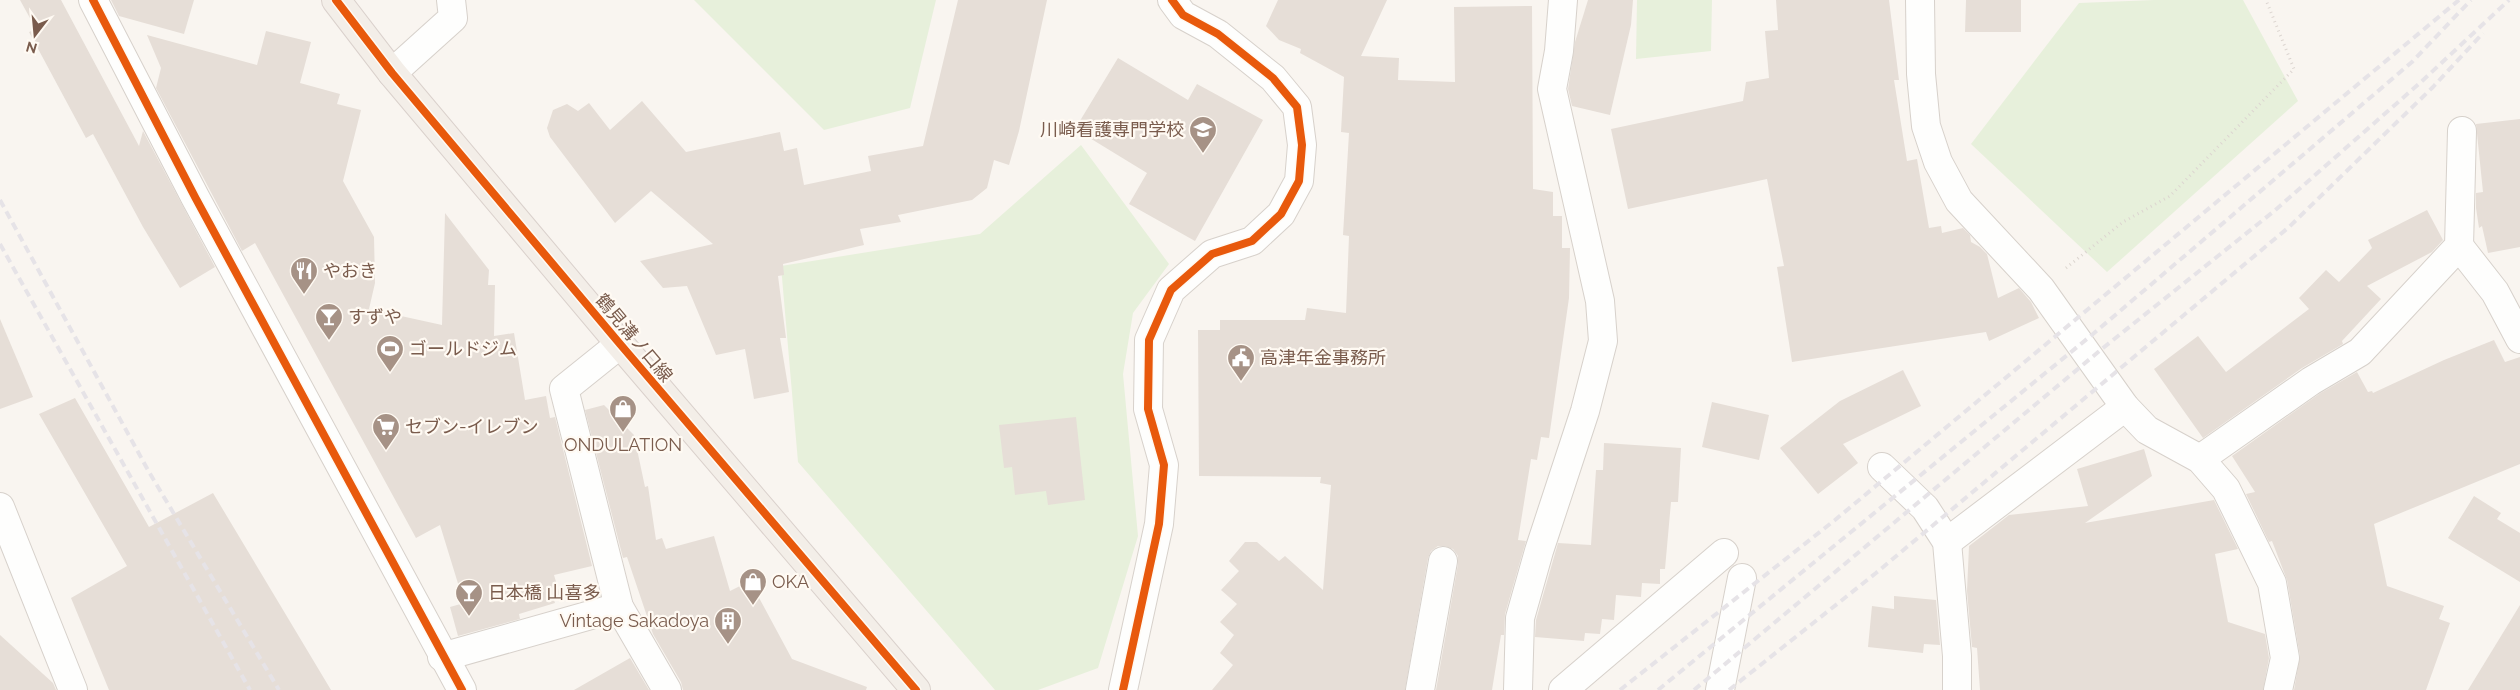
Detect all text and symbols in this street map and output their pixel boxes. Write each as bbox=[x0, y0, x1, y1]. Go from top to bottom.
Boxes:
north arrow bbox=[10, 10, 60, 60]
text: N bbox=[24, 38, 39, 57]
school or university icon: 川崎看護専門学校 bbox=[1188, 115, 1218, 154]
place label: 川崎看護専門学校 bbox=[1040, 119, 1184, 140]
restaurant icon: やおき bbox=[289, 256, 319, 295]
place label: やおき bbox=[323, 260, 377, 281]
street label: 鶴見溝ノ口線 bbox=[592, 290, 677, 386]
bar icon: すずや bbox=[314, 302, 344, 341]
place label: すずや bbox=[348, 306, 402, 327]
sports icon: ゴールドジム bbox=[375, 334, 405, 373]
place label: ゴールドジム bbox=[409, 338, 517, 359]
public building icon: 高津年金事務所 bbox=[1226, 343, 1256, 382]
place label: 高津年金事務所 bbox=[1260, 347, 1386, 368]
shop icon: ONDULATION bbox=[608, 394, 638, 433]
supermarket icon: セブン-イレブン bbox=[371, 412, 401, 451]
place label: セブン-イレブン bbox=[405, 416, 539, 437]
place label: ONDULATION bbox=[564, 434, 682, 455]
shop icon: OKA bbox=[738, 567, 768, 606]
place label: OKA bbox=[772, 571, 809, 592]
bar icon: 日本橋 山喜多 bbox=[454, 578, 484, 617]
place label: 日本橋 山喜多 bbox=[488, 582, 601, 603]
building icon: Vintage Sakadoya bbox=[713, 606, 743, 645]
place label: Vintage Sakadoya bbox=[559, 610, 709, 631]

